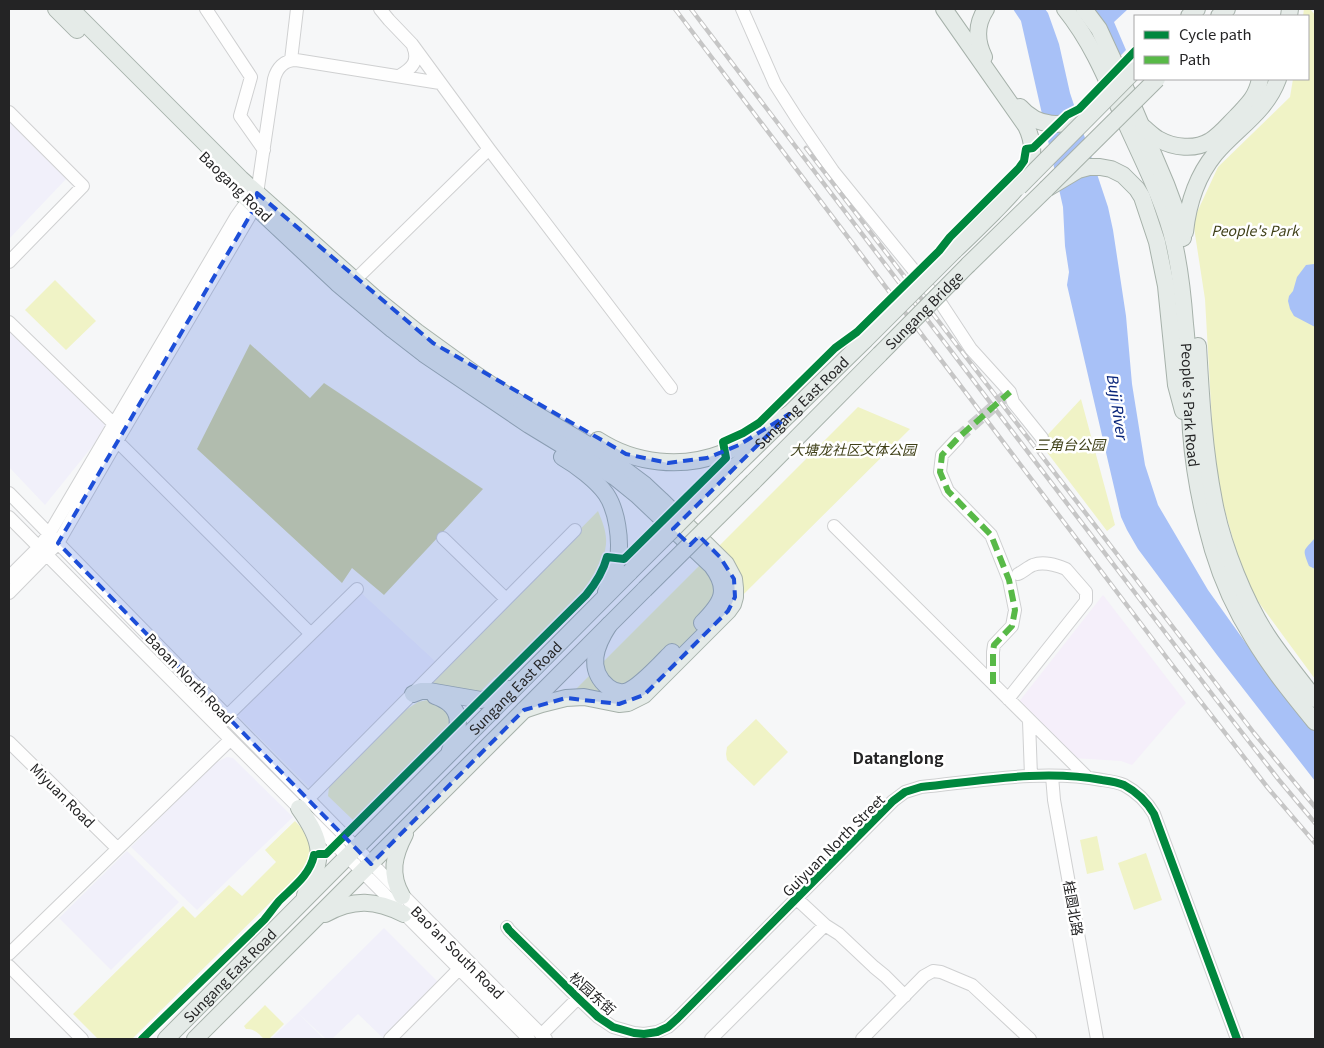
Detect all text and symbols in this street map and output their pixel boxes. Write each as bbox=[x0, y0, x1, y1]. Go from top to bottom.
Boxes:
legend bbox=[1134, 15, 1309, 80]
text: Cycle path bbox=[1179, 23, 1252, 44]
text: Path bbox=[1179, 48, 1211, 69]
street label: Baogang Road bbox=[195, 146, 277, 226]
park label: People's Park bbox=[1211, 220, 1301, 240]
street label: Sungang Bridge bbox=[880, 266, 967, 354]
street label: People's Park Road bbox=[1177, 342, 1205, 468]
street label: Sungang East Road bbox=[749, 352, 853, 453]
water label: Buji River bbox=[1102, 372, 1134, 442]
park label: 三角台公园 bbox=[1035, 434, 1107, 454]
park label: 大塘龙社区文体公园 bbox=[790, 439, 918, 459]
street label: Baoan North Road bbox=[141, 628, 239, 728]
street label: Sungang East Road bbox=[464, 637, 566, 739]
district label: Datanglong bbox=[853, 745, 944, 769]
street label: Miyuan Road bbox=[26, 758, 100, 832]
street label: Guiyuan North Street bbox=[777, 789, 889, 901]
street label: 桂圆北路 bbox=[1059, 879, 1089, 937]
street label: Bao'an South Road bbox=[407, 901, 509, 1003]
street label: Sungang East Road bbox=[178, 924, 281, 1026]
street label: 松园东街 bbox=[566, 967, 620, 1019]

